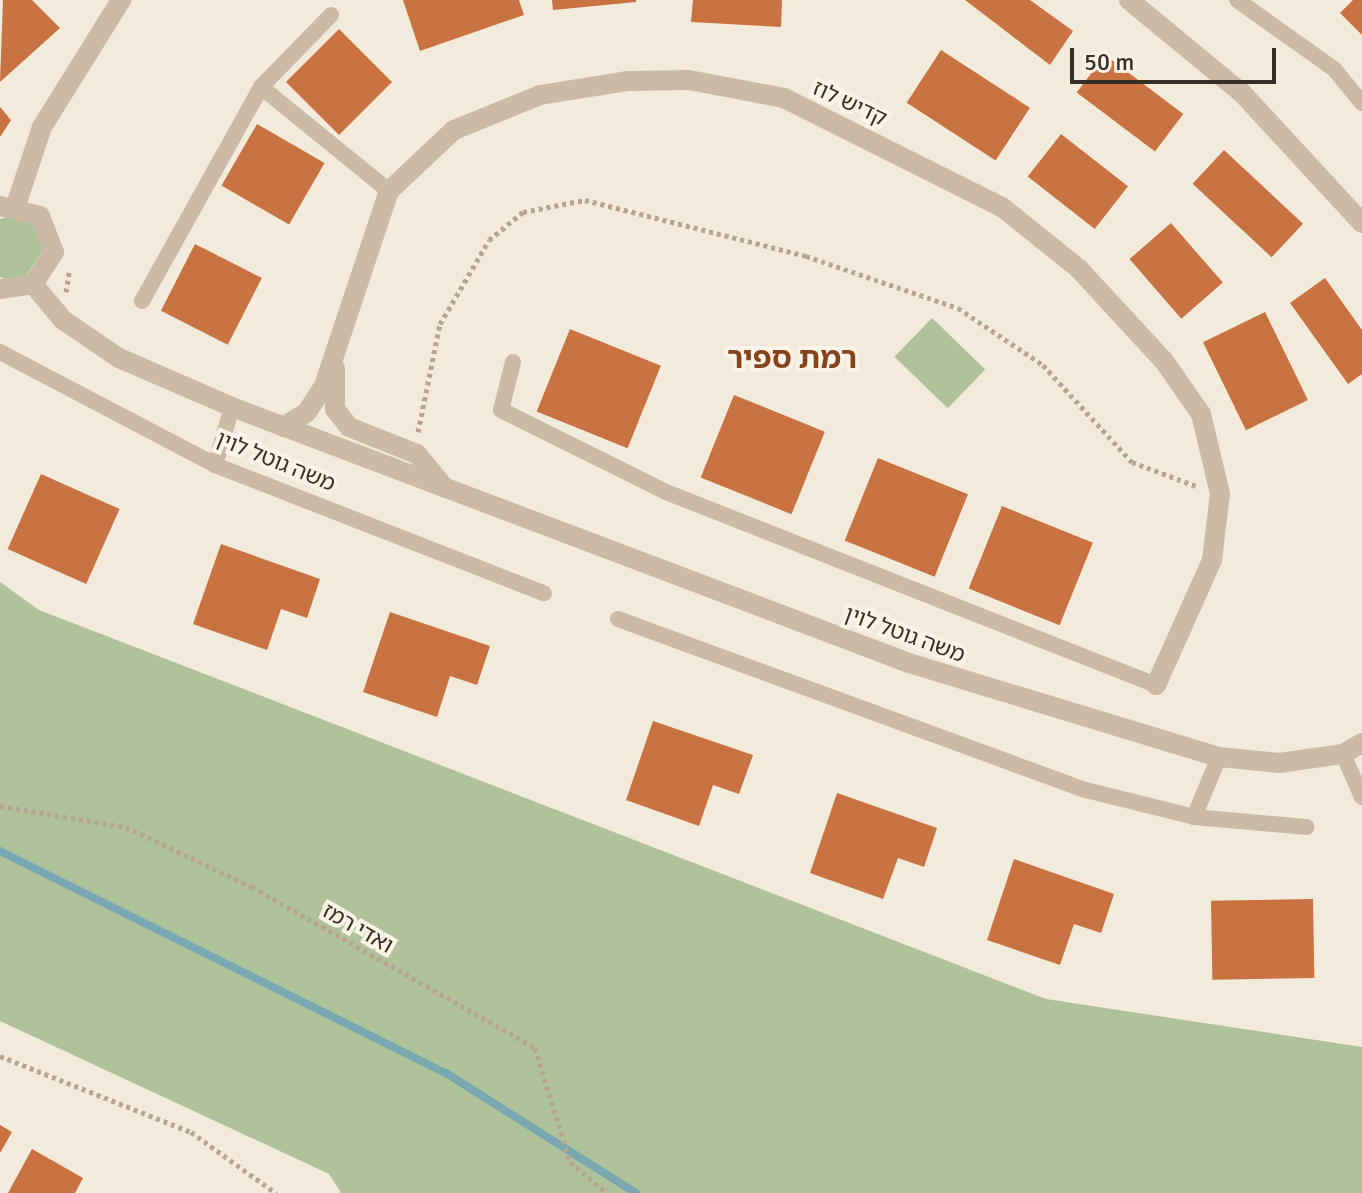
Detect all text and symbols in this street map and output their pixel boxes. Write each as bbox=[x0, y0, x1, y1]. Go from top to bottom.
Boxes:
scale bar bbox=[1074, 32, 1280, 82]
text: 50 m bbox=[1084, 47, 1134, 77]
street label: קדיש לוז bbox=[809, 74, 891, 132]
district label: רמת ספיר bbox=[727, 341, 857, 377]
street label: משה גוטל לוין bbox=[213, 425, 339, 497]
street label: משה גוטל לוין bbox=[841, 600, 969, 668]
street label: ואדי רמז bbox=[318, 897, 398, 959]

